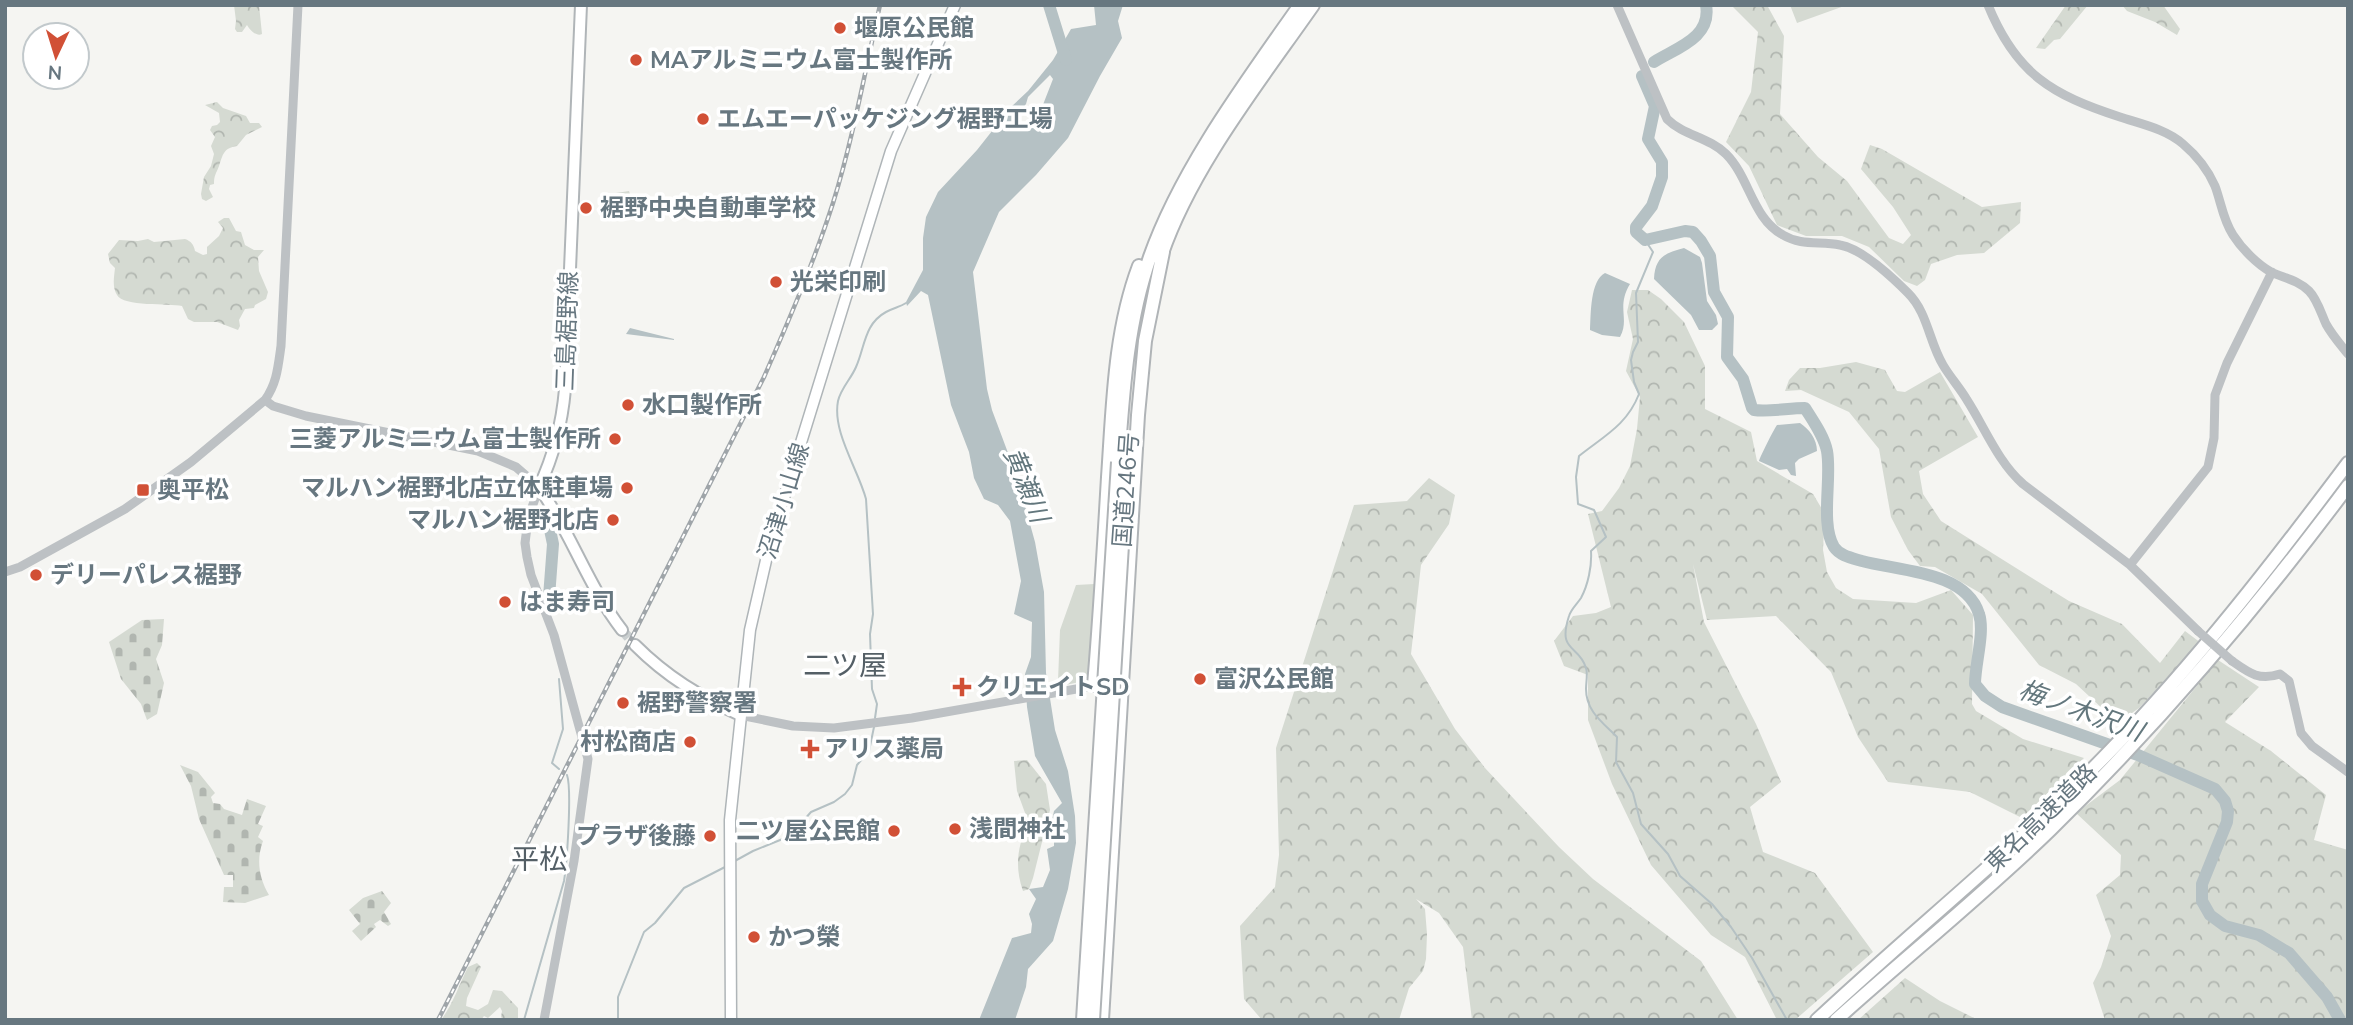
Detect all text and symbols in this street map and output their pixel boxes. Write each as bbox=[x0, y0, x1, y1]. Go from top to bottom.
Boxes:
place label: 堰原公民館 bbox=[854, 12, 974, 44]
marker: 堰原公民館 bbox=[832, 20, 848, 36]
north arrow bbox=[21, 21, 91, 91]
place label: MAアルミニウム富士製作所 bbox=[650, 44, 952, 76]
marker: MAアルミニウム富士製作所 bbox=[628, 52, 644, 68]
text: N bbox=[47, 58, 63, 85]
place label: エムエーパッケジング裾野工場 bbox=[717, 103, 1053, 135]
marker: エムエーパッケジング裾野工場 bbox=[695, 111, 711, 127]
place label: 裾野中央自動車学校 bbox=[600, 192, 816, 224]
marker: 裾野中央自動車学校 bbox=[578, 200, 594, 216]
place label: 光栄印刷 bbox=[790, 266, 886, 298]
street label: 三島裾野線 bbox=[549, 270, 585, 392]
marker: 光栄印刷 bbox=[768, 274, 784, 290]
place label: 水口製作所 bbox=[642, 389, 762, 421]
marker: 水口製作所 bbox=[620, 397, 636, 413]
place label: 三菱アルミニウム富士製作所 bbox=[289, 423, 601, 455]
marker: 三菱アルミニウム富士製作所 bbox=[607, 431, 623, 447]
street label: 国道246号 bbox=[1106, 431, 1146, 549]
street label: 沼津小山線 bbox=[751, 439, 817, 563]
water label: 黄瀬川 bbox=[995, 442, 1058, 530]
place label: マルハン裾野北店立体駐車場 bbox=[301, 472, 613, 504]
place label: 奥平松 bbox=[157, 474, 229, 506]
marker: マルハン裾野北店立体駐車場 bbox=[619, 480, 635, 496]
marker: 奥平松 bbox=[135, 482, 151, 498]
place label: マルハン裾野北店 bbox=[407, 504, 599, 536]
marker: マルハン裾野北店 bbox=[605, 512, 621, 528]
place label: デリーパレス裾野 bbox=[50, 559, 242, 591]
marker: デリーパレス裾野 bbox=[28, 567, 44, 583]
place label: はま寿司 bbox=[519, 586, 615, 618]
marker: はま寿司 bbox=[497, 594, 513, 610]
district label: 二ツ屋 bbox=[803, 647, 887, 685]
place label: 富沢公民館 bbox=[1214, 663, 1334, 695]
place label: クリエイトSD bbox=[976, 671, 1129, 703]
marker: 富沢公民館 bbox=[1192, 671, 1208, 687]
water label: 梅ノ木沢川 bbox=[2014, 672, 2151, 751]
marker: クリエイトSD bbox=[954, 679, 970, 695]
place label: 裾野警察署 bbox=[637, 687, 757, 719]
marker: 裾野警察署 bbox=[615, 695, 631, 711]
place label: 村松商店 bbox=[580, 726, 676, 758]
place label: アリス薬局 bbox=[824, 733, 944, 765]
marker: 村松商店 bbox=[682, 734, 698, 750]
marker: アリス薬局 bbox=[802, 741, 818, 757]
street label: 東名高速道路 bbox=[1978, 756, 2104, 880]
place label: 浅間神社 bbox=[969, 813, 1065, 845]
place label: 二ツ屋公民館 bbox=[736, 815, 880, 847]
place label: プラザ後藤 bbox=[576, 820, 696, 852]
marker: 浅間神社 bbox=[947, 821, 963, 837]
marker: 二ツ屋公民館 bbox=[886, 823, 902, 839]
marker: プラザ後藤 bbox=[702, 828, 718, 844]
district label: 平松 bbox=[511, 841, 567, 879]
place label: かつ榮 bbox=[768, 921, 840, 953]
marker: かつ榮 bbox=[746, 929, 762, 945]

